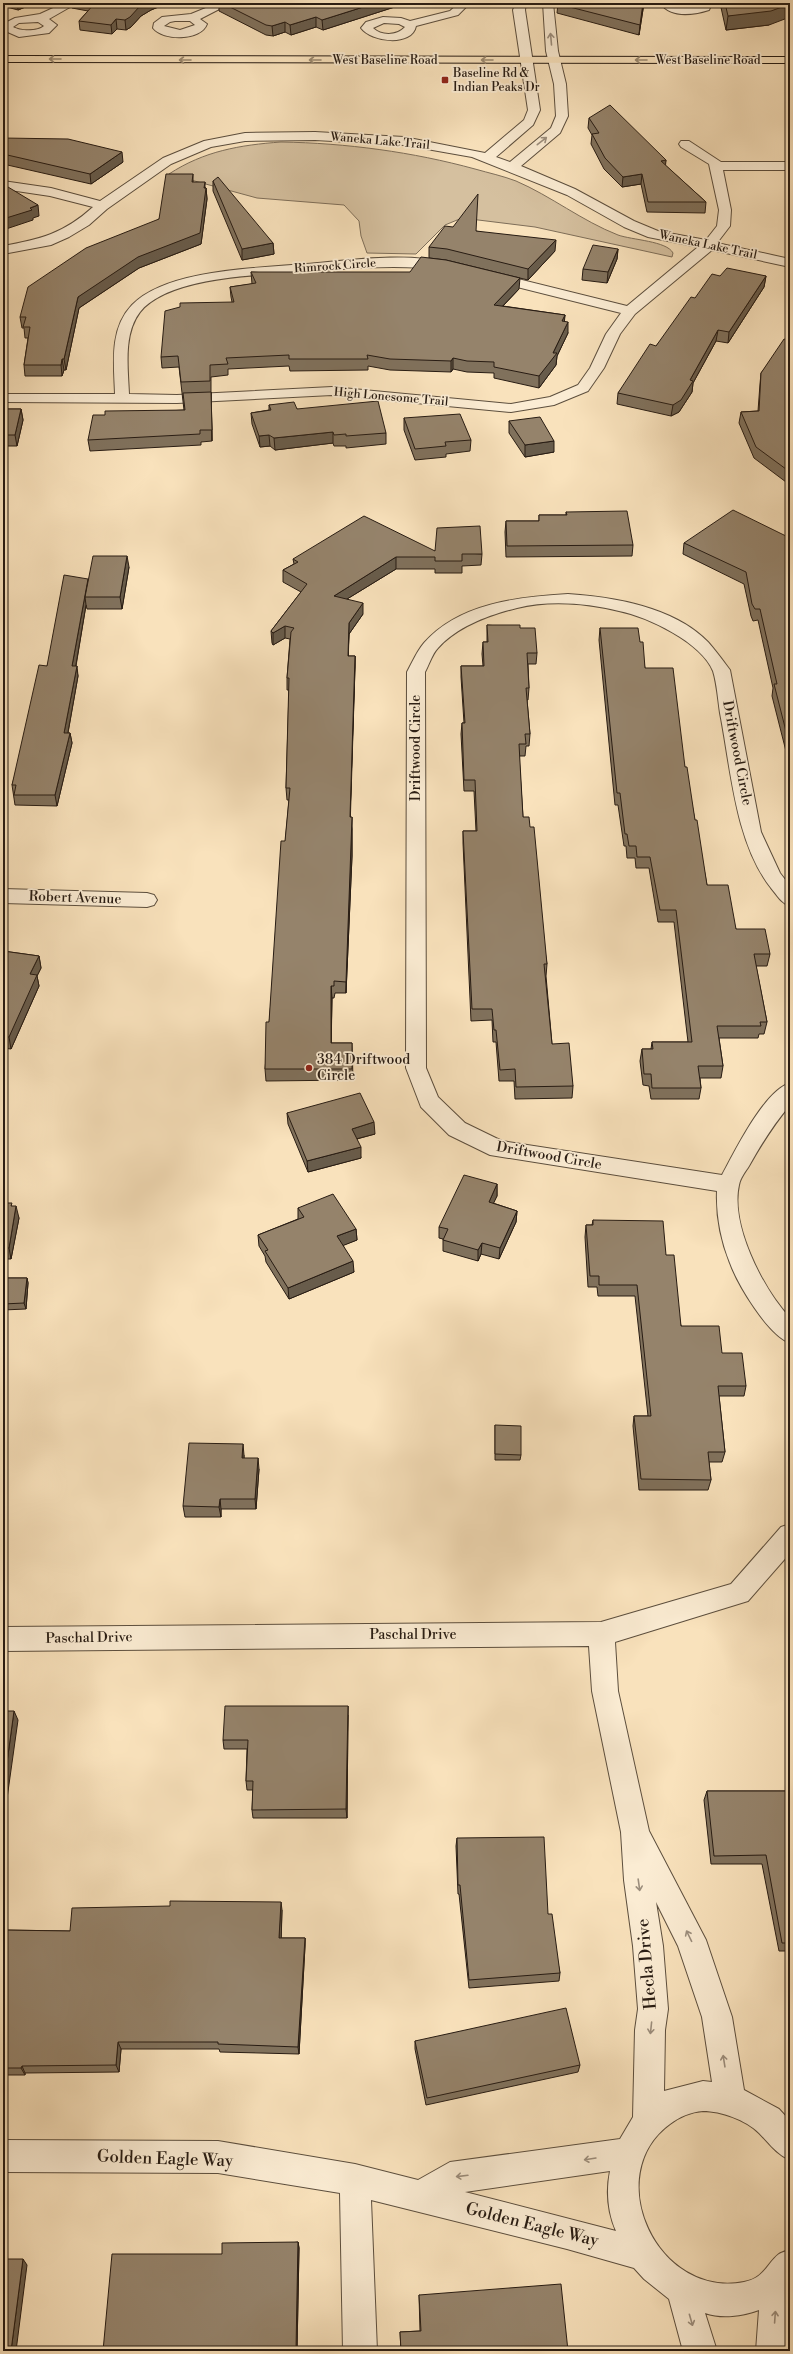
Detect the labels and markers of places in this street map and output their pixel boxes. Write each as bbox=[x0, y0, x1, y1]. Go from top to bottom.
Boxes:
place label: Baseline Rd & Indian Peaks Dr bbox=[452, 66, 540, 95]
marker: Baseline Rd & Indian Peaks Dr bbox=[440, 75, 450, 85]
place label: 384 Driftwood Circle bbox=[317, 1051, 410, 1085]
marker: 384 Driftwood Circle bbox=[304, 1063, 314, 1073]

